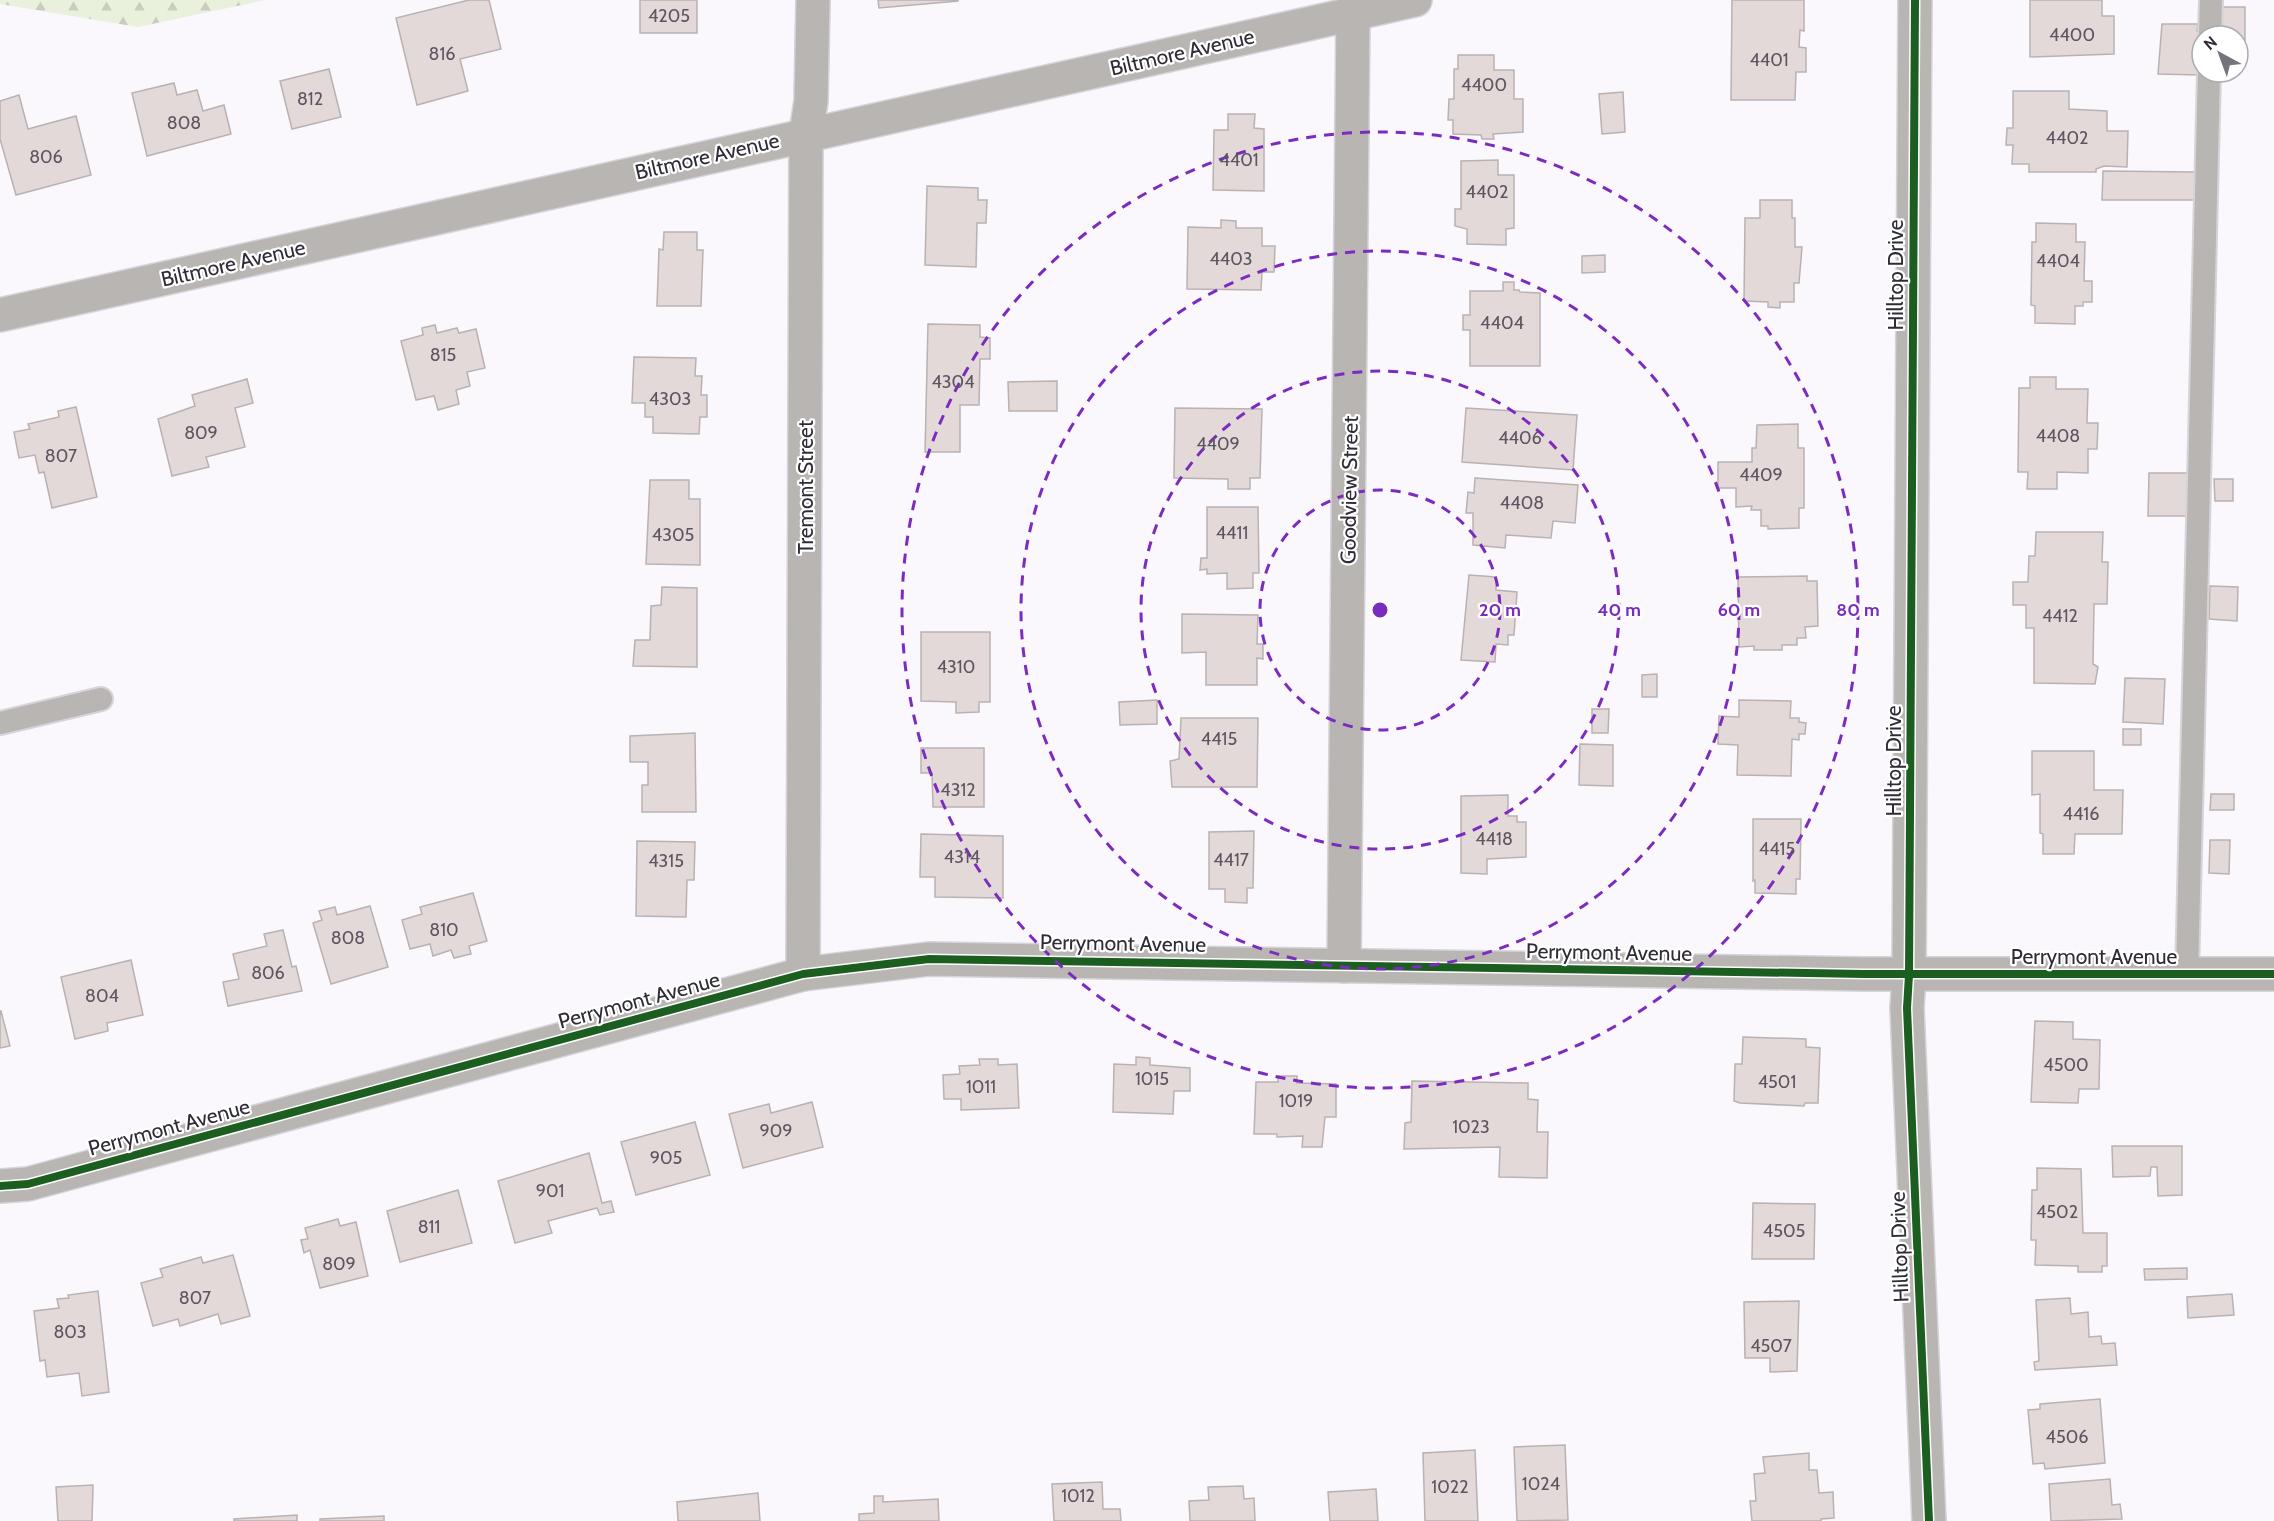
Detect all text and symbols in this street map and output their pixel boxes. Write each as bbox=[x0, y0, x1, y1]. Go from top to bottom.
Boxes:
house number: 4205 bbox=[648, 5, 690, 27]
street label: Biltmore Avenue bbox=[1107, 23, 1257, 81]
house number: 4400 bbox=[2049, 24, 2095, 46]
north arrow bbox=[2190, 24, 2250, 84]
text: N bbox=[2200, 32, 2221, 54]
house number: 816 bbox=[428, 43, 456, 65]
house number: 4401 bbox=[1749, 49, 1789, 71]
house number: 4400 bbox=[1461, 74, 1507, 96]
house number: 812 bbox=[297, 88, 323, 110]
house number: 808 bbox=[167, 112, 201, 134]
street label: Biltmore Avenue bbox=[632, 127, 782, 185]
house number: 4402 bbox=[2046, 127, 2088, 149]
house number: 806 bbox=[29, 146, 63, 168]
house number: 4401 bbox=[1219, 149, 1259, 171]
house number: 4402 bbox=[1466, 181, 1508, 203]
street label: Hilltop Drive bbox=[1883, 219, 1908, 330]
street label: Biltmore Avenue bbox=[158, 234, 308, 292]
house number: 4403 bbox=[1209, 248, 1253, 270]
house number: 4404 bbox=[2036, 250, 2080, 272]
house number: 4404 bbox=[1480, 312, 1524, 334]
house number: 815 bbox=[430, 344, 456, 366]
house number: 4304 bbox=[931, 371, 975, 393]
house number: 4303 bbox=[649, 388, 691, 410]
street label: Goodview Street bbox=[1335, 416, 1363, 564]
street label: Tremont Street bbox=[793, 420, 818, 554]
house number: 809 bbox=[184, 422, 218, 444]
house number: 4408 bbox=[2036, 425, 2080, 447]
house number: 4406 bbox=[1498, 427, 1542, 449]
house number: 4409 bbox=[1196, 433, 1240, 455]
house number: 807 bbox=[45, 445, 77, 467]
house number: 4409 bbox=[1739, 464, 1783, 486]
house number: 4408 bbox=[1500, 492, 1544, 514]
house number: 4411 bbox=[1216, 522, 1248, 544]
house number: 4305 bbox=[652, 524, 694, 546]
text: 20 m bbox=[1479, 599, 1521, 621]
text: 40 m bbox=[1597, 599, 1641, 621]
text: 60 m bbox=[1718, 599, 1760, 621]
text: 80 m bbox=[1836, 599, 1880, 621]
centre of rings bbox=[1370, 600, 1390, 620]
house number: 4412 bbox=[2042, 605, 2078, 627]
house number: 4310 bbox=[937, 656, 975, 678]
street label: Hilltop Drive bbox=[1881, 705, 1906, 816]
house number: 4415 bbox=[1201, 728, 1237, 750]
house number: 4312 bbox=[940, 779, 976, 801]
house number: 4416 bbox=[2063, 803, 2099, 825]
house number: 4418 bbox=[1475, 828, 1513, 850]
house number: 4415 bbox=[1759, 838, 1795, 860]
house number: 4314 bbox=[944, 846, 980, 868]
house number: 4417 bbox=[1213, 849, 1249, 871]
house number: 4315 bbox=[648, 850, 684, 872]
house number: 810 bbox=[429, 919, 459, 941]
house number: 808 bbox=[331, 927, 365, 949]
street label: Perrymont Avenue bbox=[1040, 929, 1207, 957]
street label: Perrymont Avenue bbox=[1526, 938, 1693, 966]
street label: Perrymont Avenue bbox=[2011, 944, 2177, 969]
house number: 806 bbox=[251, 962, 285, 984]
street label: Perrymont Avenue bbox=[555, 966, 723, 1034]
house number: 804 bbox=[85, 985, 119, 1007]
house number: 4500 bbox=[2043, 1054, 2089, 1076]
house number: 1015 bbox=[1135, 1068, 1169, 1090]
house number: 4501 bbox=[1758, 1071, 1796, 1093]
house number: 1011 bbox=[966, 1076, 996, 1098]
house number: 1019 bbox=[1279, 1090, 1313, 1112]
street label: Perrymont Avenue bbox=[85, 1093, 253, 1161]
house number: 1023 bbox=[1452, 1116, 1490, 1138]
house number: 909 bbox=[759, 1120, 793, 1142]
house number: 905 bbox=[650, 1147, 682, 1169]
house number: 901 bbox=[536, 1180, 564, 1202]
street label: Hilltop Drive bbox=[1885, 1191, 1913, 1303]
house number: 4502 bbox=[2036, 1201, 2078, 1223]
house number: 811 bbox=[418, 1216, 440, 1238]
house number: 4505 bbox=[1763, 1220, 1805, 1242]
house number: 809 bbox=[322, 1253, 356, 1275]
house number: 807 bbox=[179, 1287, 211, 1309]
house number: 803 bbox=[53, 1321, 87, 1343]
house number: 4507 bbox=[1750, 1335, 1792, 1357]
house number: 4506 bbox=[2046, 1426, 2088, 1448]
house number: 1024 bbox=[1522, 1473, 1560, 1495]
house number: 1022 bbox=[1431, 1476, 1469, 1498]
house number: 1012 bbox=[1061, 1485, 1095, 1507]

